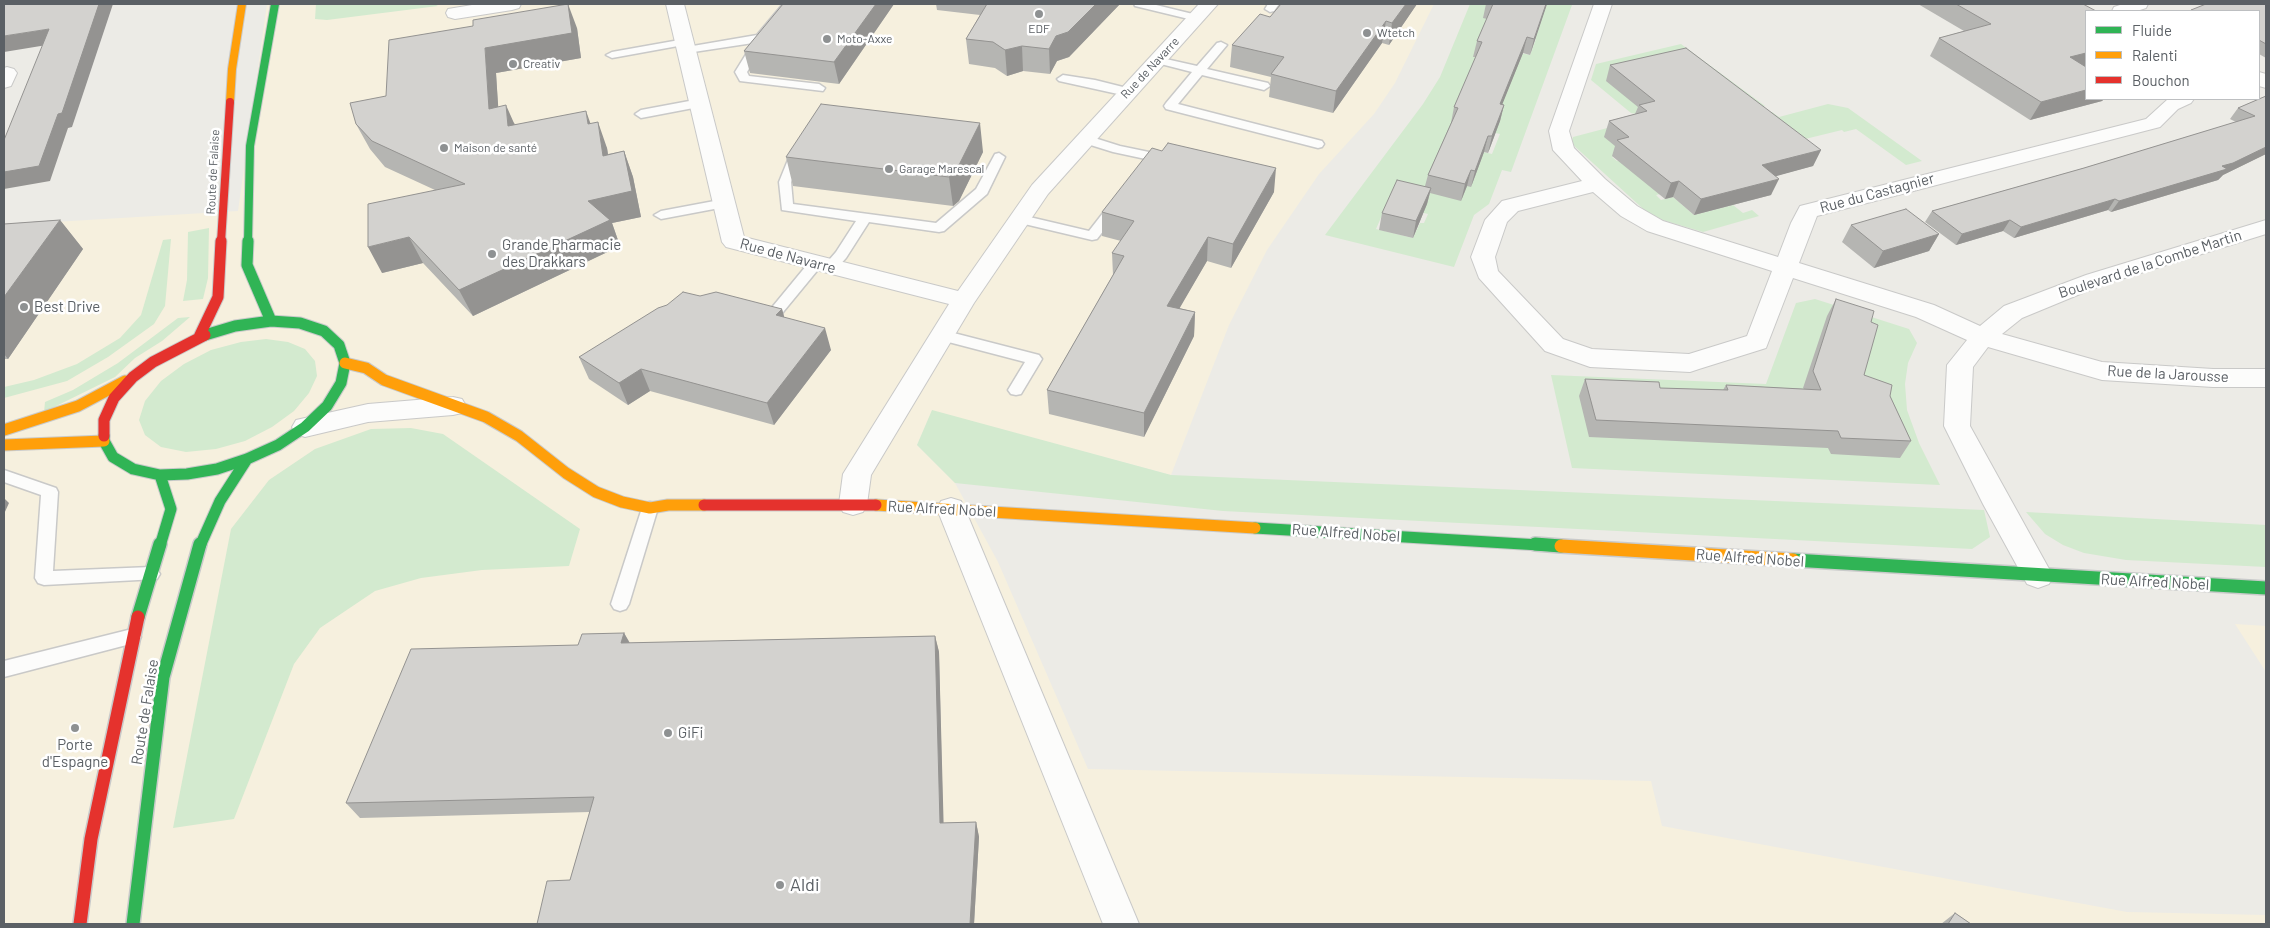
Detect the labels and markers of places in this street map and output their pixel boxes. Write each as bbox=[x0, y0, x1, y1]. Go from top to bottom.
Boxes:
marker: EDF bbox=[1033, 8, 1045, 20]
place label: EDF bbox=[1028, 22, 1050, 36]
place label: Wtetch bbox=[1377, 26, 1415, 40]
marker: Wtetch bbox=[1361, 27, 1373, 39]
place label: Moto-Axxe bbox=[837, 32, 892, 46]
marker: Moto-Axxe bbox=[821, 33, 833, 45]
place label: Creativ bbox=[523, 57, 560, 71]
marker: Creativ bbox=[507, 58, 519, 70]
place label: Maison de santé bbox=[454, 141, 537, 155]
marker: Maison de santé bbox=[438, 142, 450, 154]
place label: Garage Marescal bbox=[899, 162, 984, 176]
marker: Garage Marescal bbox=[883, 163, 895, 175]
place label: Grande Pharmacie des Drakkars bbox=[502, 236, 621, 271]
marker: Grande Pharmacie des Drakkars bbox=[486, 248, 498, 260]
place label: Best Drive bbox=[34, 298, 100, 316]
marker: Best Drive bbox=[18, 301, 30, 313]
marker: Porte d'Espagne bbox=[69, 722, 81, 734]
place label: GiFi bbox=[678, 724, 703, 742]
marker: GiFi bbox=[662, 727, 674, 739]
place label: Porte d'Espagne bbox=[42, 736, 108, 771]
place label: Aldi bbox=[790, 874, 819, 896]
marker: Aldi bbox=[774, 879, 786, 891]

